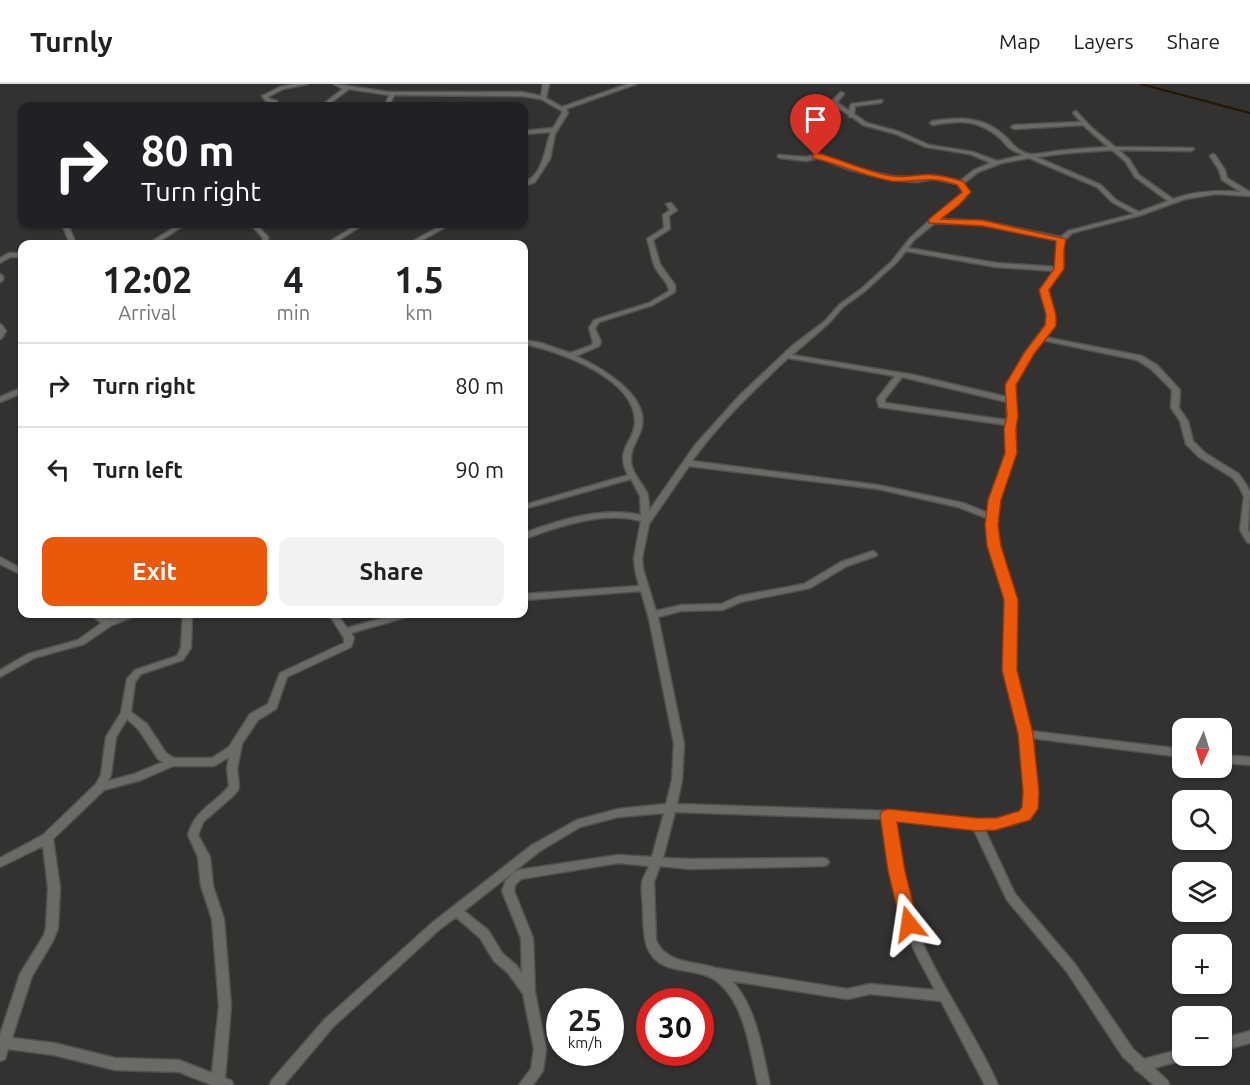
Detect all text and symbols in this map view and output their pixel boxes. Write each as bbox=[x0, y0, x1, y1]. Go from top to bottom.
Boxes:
text: Turnly bbox=[30, 26, 113, 57]
text: Map bbox=[999, 29, 1040, 53]
text: Layers bbox=[1073, 29, 1134, 53]
text: Share bbox=[1167, 29, 1220, 53]
pin bbox=[790, 94, 841, 156]
icon: arrive bbox=[799, 103, 832, 136]
icon: right bbox=[42, 126, 120, 204]
text: 80 m bbox=[141, 127, 235, 174]
text: Turn right bbox=[141, 176, 261, 206]
text: 12:02 bbox=[102, 259, 192, 300]
text: 4 bbox=[283, 259, 303, 300]
text: 1.5 bbox=[394, 259, 444, 300]
text: Arrival bbox=[118, 301, 176, 324]
text: min bbox=[277, 301, 310, 324]
text: km bbox=[405, 301, 433, 324]
icon: right bbox=[42, 369, 75, 402]
text: Turn right bbox=[93, 373, 195, 398]
text: 80 m bbox=[455, 373, 504, 398]
icon: left bbox=[42, 453, 75, 486]
text: Turn left bbox=[93, 457, 183, 482]
text: 90 m bbox=[455, 457, 504, 482]
button: Exit bbox=[42, 537, 267, 606]
button: Share bbox=[279, 537, 504, 606]
north arrow bbox=[1172, 718, 1232, 778]
map controls bbox=[1172, 718, 1232, 1066]
button: search bbox=[1172, 790, 1232, 850]
button: layers bbox=[1172, 862, 1232, 922]
position arrow bbox=[877, 892, 941, 956]
button: + bbox=[1172, 934, 1232, 994]
speed limit sign: 30 bbox=[636, 988, 714, 1066]
text: 25 bbox=[568, 1003, 602, 1037]
button: − bbox=[1172, 1006, 1232, 1066]
text: km/h bbox=[568, 1034, 602, 1051]

